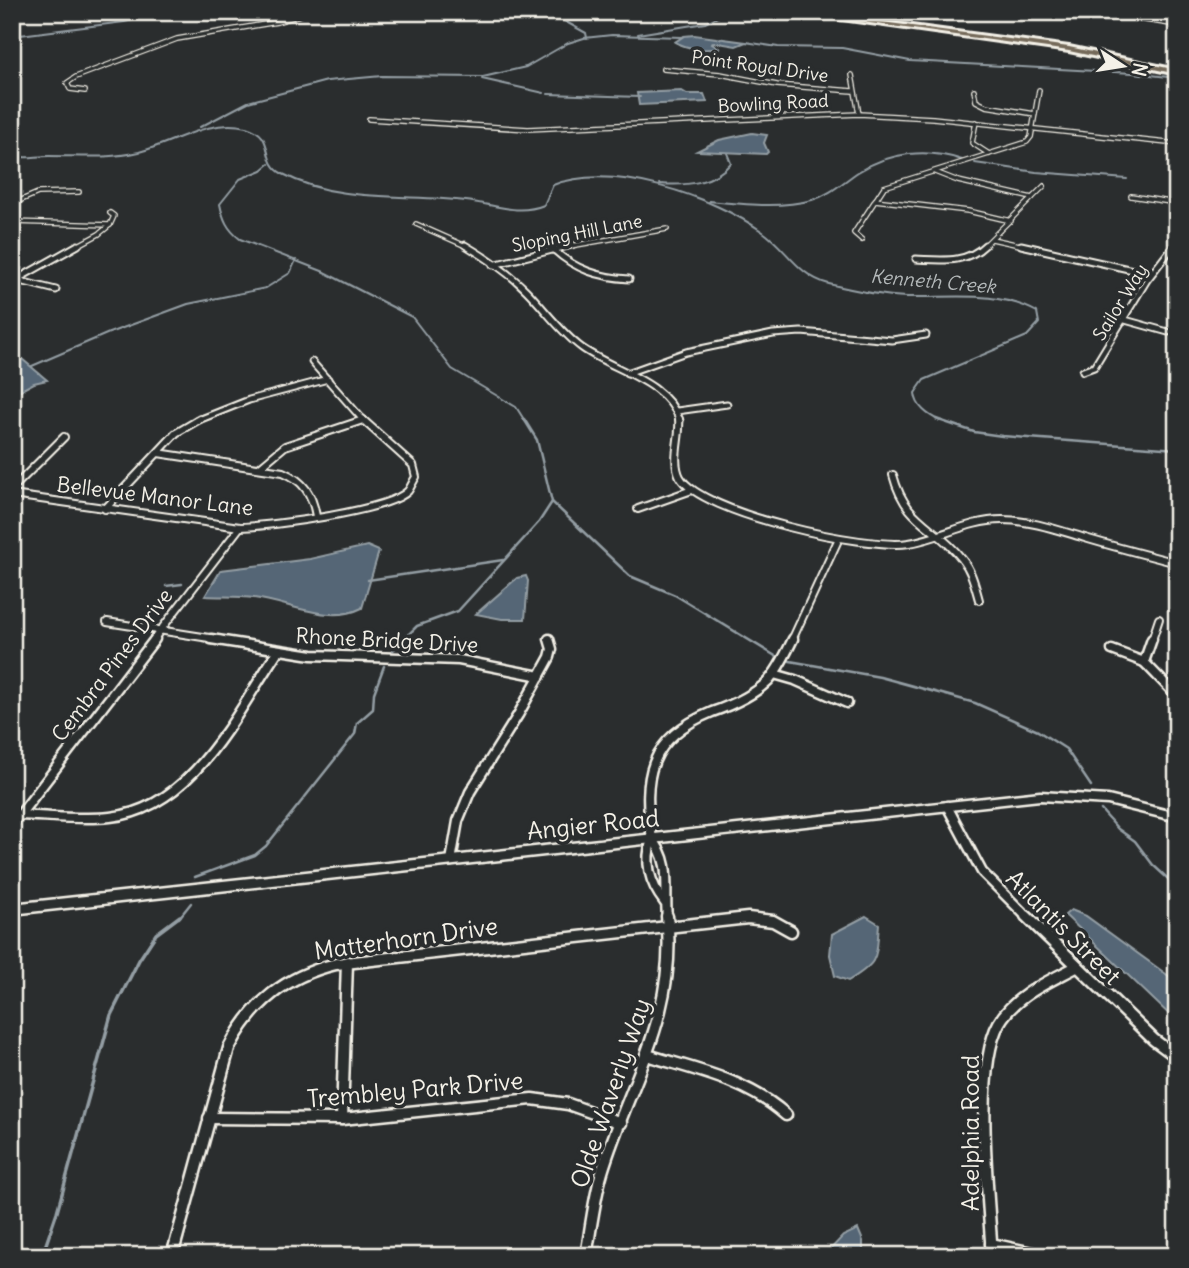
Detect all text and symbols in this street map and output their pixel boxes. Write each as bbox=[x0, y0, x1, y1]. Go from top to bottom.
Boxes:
north arrow bbox=[1088, 32, 1158, 102]
street label: Point Royal Drive bbox=[690, 45, 830, 87]
text: N bbox=[1127, 61, 1153, 78]
street label: Bowling Road bbox=[717, 89, 829, 117]
street label: Sloping Hill Lane bbox=[510, 209, 644, 257]
street label: Sailor Way bbox=[1087, 259, 1153, 345]
water label: Kenneth Creek bbox=[869, 264, 998, 299]
street label: Bellevue Manor Lane bbox=[55, 471, 255, 521]
street label: Cembra Pines Drive bbox=[46, 583, 178, 747]
street label: Rhone Bridge Drive bbox=[295, 622, 479, 658]
street label: Angier Road bbox=[525, 802, 661, 846]
street label: Atlantis Street bbox=[1000, 863, 1128, 991]
street label: Matterhorn Drive bbox=[312, 910, 500, 966]
street label: Olde Waverly Way bbox=[563, 994, 657, 1192]
street label: Adelphia Road bbox=[955, 1055, 985, 1211]
street label: Trembley Park Drive bbox=[306, 1065, 524, 1113]

